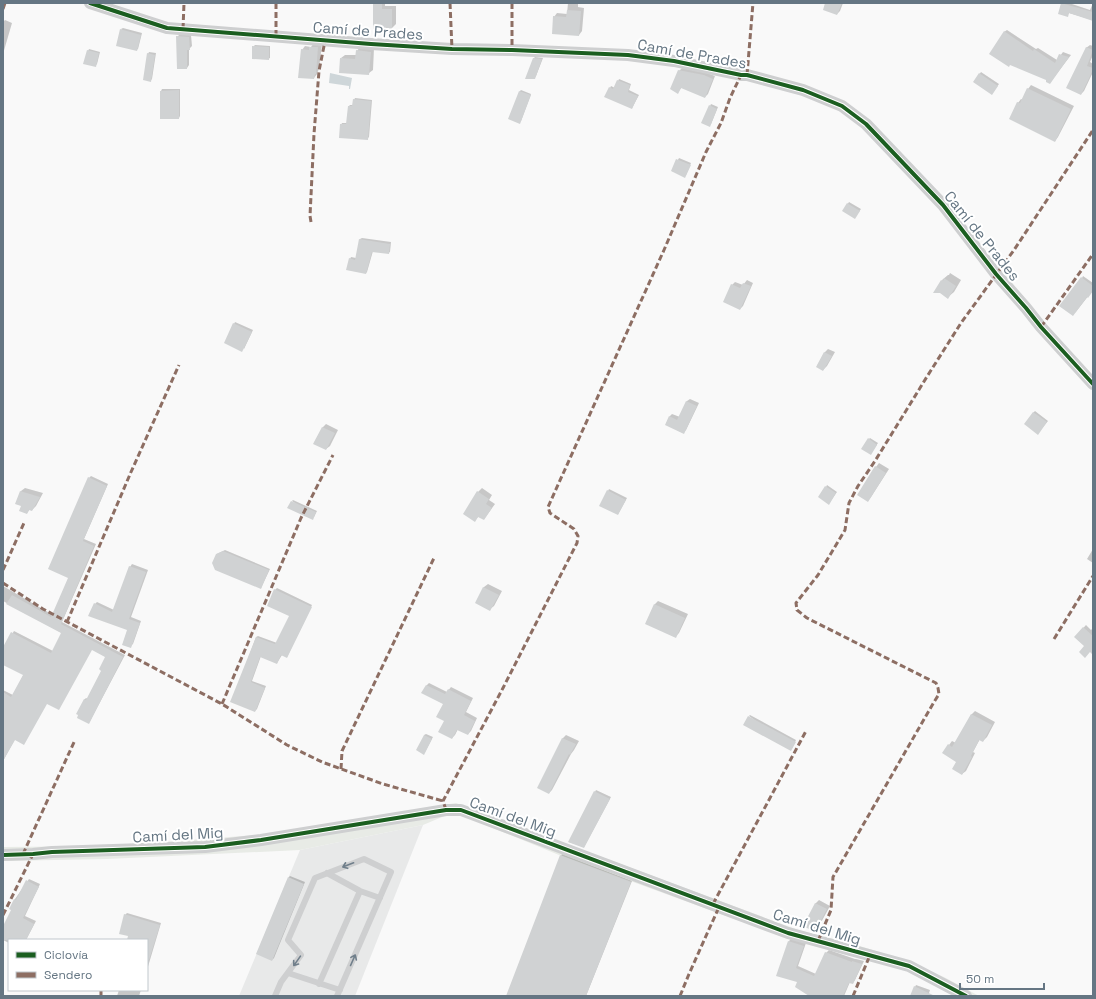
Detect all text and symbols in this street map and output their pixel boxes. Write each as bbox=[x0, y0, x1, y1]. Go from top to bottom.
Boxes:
street label: Camí de Prades bbox=[312, 17, 424, 44]
street label: Camí de Prades bbox=[636, 35, 748, 72]
street label: Camí de Prades bbox=[940, 187, 1025, 285]
street label: Camí del Mig bbox=[467, 792, 559, 841]
street label: Camí del Mig bbox=[132, 823, 224, 846]
one-way arrow bbox=[342, 862, 354, 870]
street label: Camí del Mig bbox=[771, 904, 863, 949]
legend bbox=[8, 939, 148, 991]
text: Ciclovía bbox=[44, 947, 88, 963]
one-way arrow bbox=[293, 955, 301, 966]
one-way arrow bbox=[350, 955, 357, 967]
scale bar bbox=[960, 965, 1044, 991]
text: Sendero bbox=[44, 967, 92, 983]
text: 50 m bbox=[966, 971, 994, 987]

